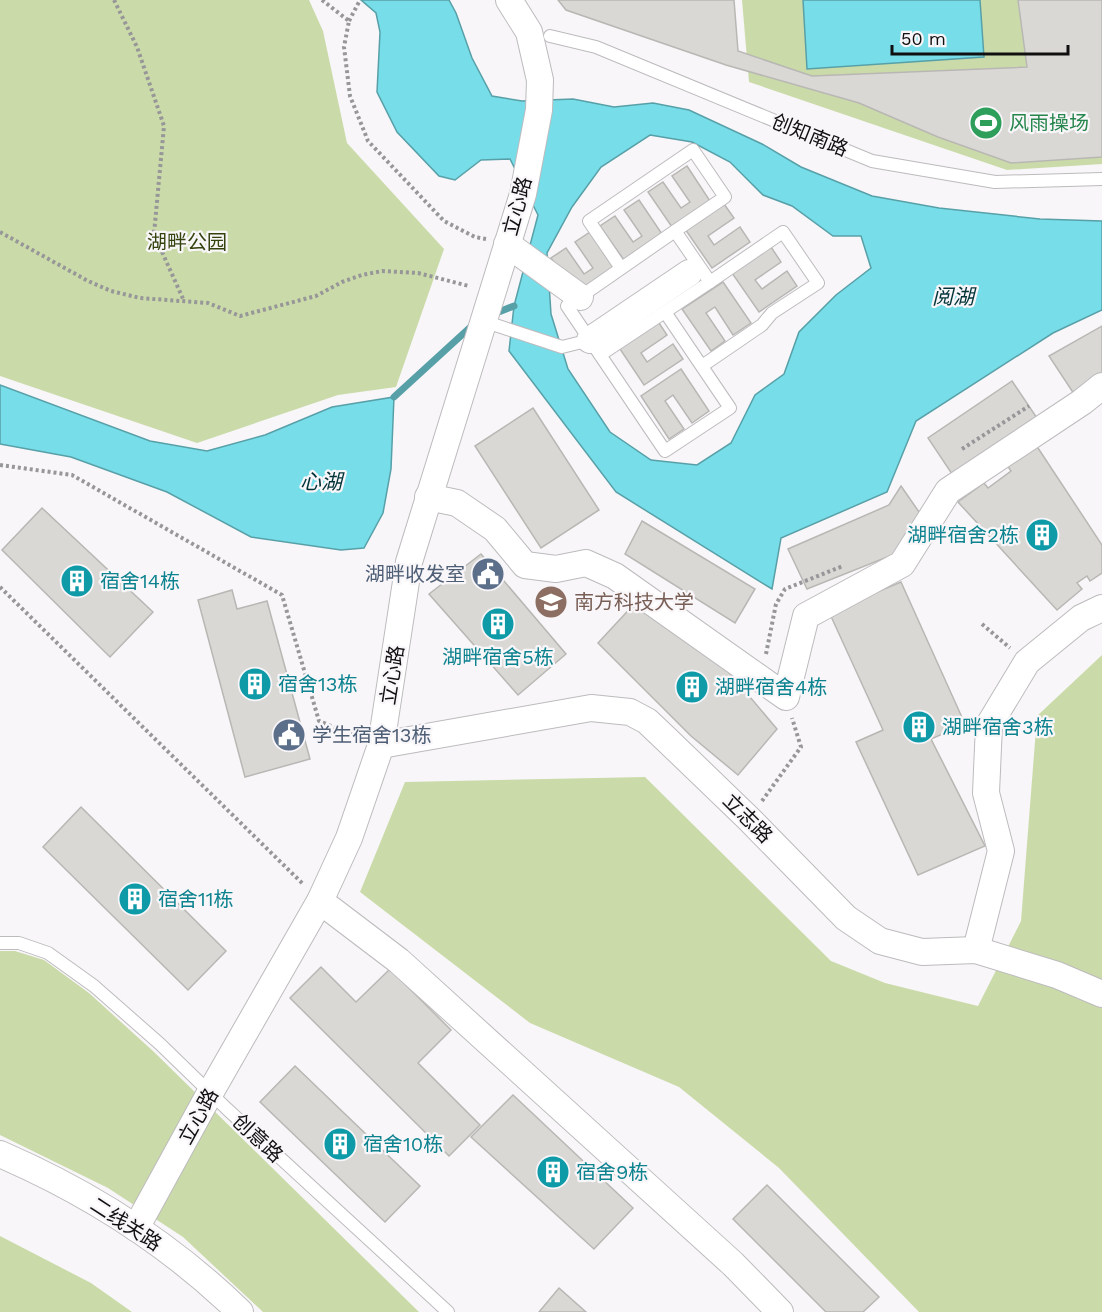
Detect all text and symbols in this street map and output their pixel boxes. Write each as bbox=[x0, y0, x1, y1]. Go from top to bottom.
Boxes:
scale bar bbox=[892, 18, 1068, 56]
text: 50 m bbox=[901, 28, 946, 49]
sports icon: 风雨操场 bbox=[968, 105, 1004, 141]
street label: 创知南路 bbox=[768, 109, 852, 161]
place label: 风雨操场 bbox=[1009, 111, 1089, 135]
street label: 立心路 bbox=[498, 174, 536, 238]
park label: 湖畔公园 bbox=[147, 230, 227, 254]
water label: 阅湖 bbox=[932, 284, 977, 309]
water label: 心湖 bbox=[300, 469, 345, 494]
building icon: 湖畔宿舍2栋 bbox=[1024, 517, 1060, 553]
place label: 湖畔宿舍2栋 bbox=[907, 523, 1019, 547]
public building icon: 湖畔收发室 bbox=[470, 556, 506, 592]
place label: 湖畔收发室 bbox=[365, 562, 465, 586]
building icon: 宿舍14栋 bbox=[59, 563, 95, 599]
place label: 宿舍14栋 bbox=[100, 569, 180, 593]
school or university icon: 南方科技大学 bbox=[533, 584, 569, 620]
place label: 南方科技大学 bbox=[574, 590, 694, 614]
building icon: 湖畔宿舍5栋 bbox=[480, 606, 516, 642]
street label: 立心路 bbox=[375, 643, 409, 707]
place label: 湖畔宿舍5栋 bbox=[442, 645, 554, 669]
building icon: 宿舍13栋 bbox=[237, 666, 273, 702]
building icon: 湖畔宿舍4栋 bbox=[674, 669, 710, 705]
place label: 宿舍13栋 bbox=[278, 672, 357, 696]
place label: 湖畔宿舍4栋 bbox=[715, 675, 827, 699]
building icon: 湖畔宿舍3栋 bbox=[901, 709, 937, 745]
place label: 湖畔宿舍3栋 bbox=[942, 715, 1054, 739]
public building icon: 学生宿舍13栋 bbox=[271, 717, 307, 753]
place label: 学生宿舍13栋 bbox=[312, 723, 431, 747]
street label: 立志路 bbox=[718, 788, 778, 848]
building icon: 宿舍11栋 bbox=[117, 881, 153, 917]
place label: 宿舍11栋 bbox=[158, 887, 234, 911]
street label: 立心路 bbox=[173, 1084, 223, 1148]
street label: 创意路 bbox=[228, 1109, 288, 1167]
building icon: 宿舍10栋 bbox=[322, 1126, 358, 1162]
place label: 宿舍10栋 bbox=[363, 1132, 443, 1156]
building icon: 宿舍9栋 bbox=[535, 1154, 571, 1190]
place label: 宿舍9栋 bbox=[576, 1160, 648, 1184]
street label: 二线关路 bbox=[86, 1192, 166, 1256]

